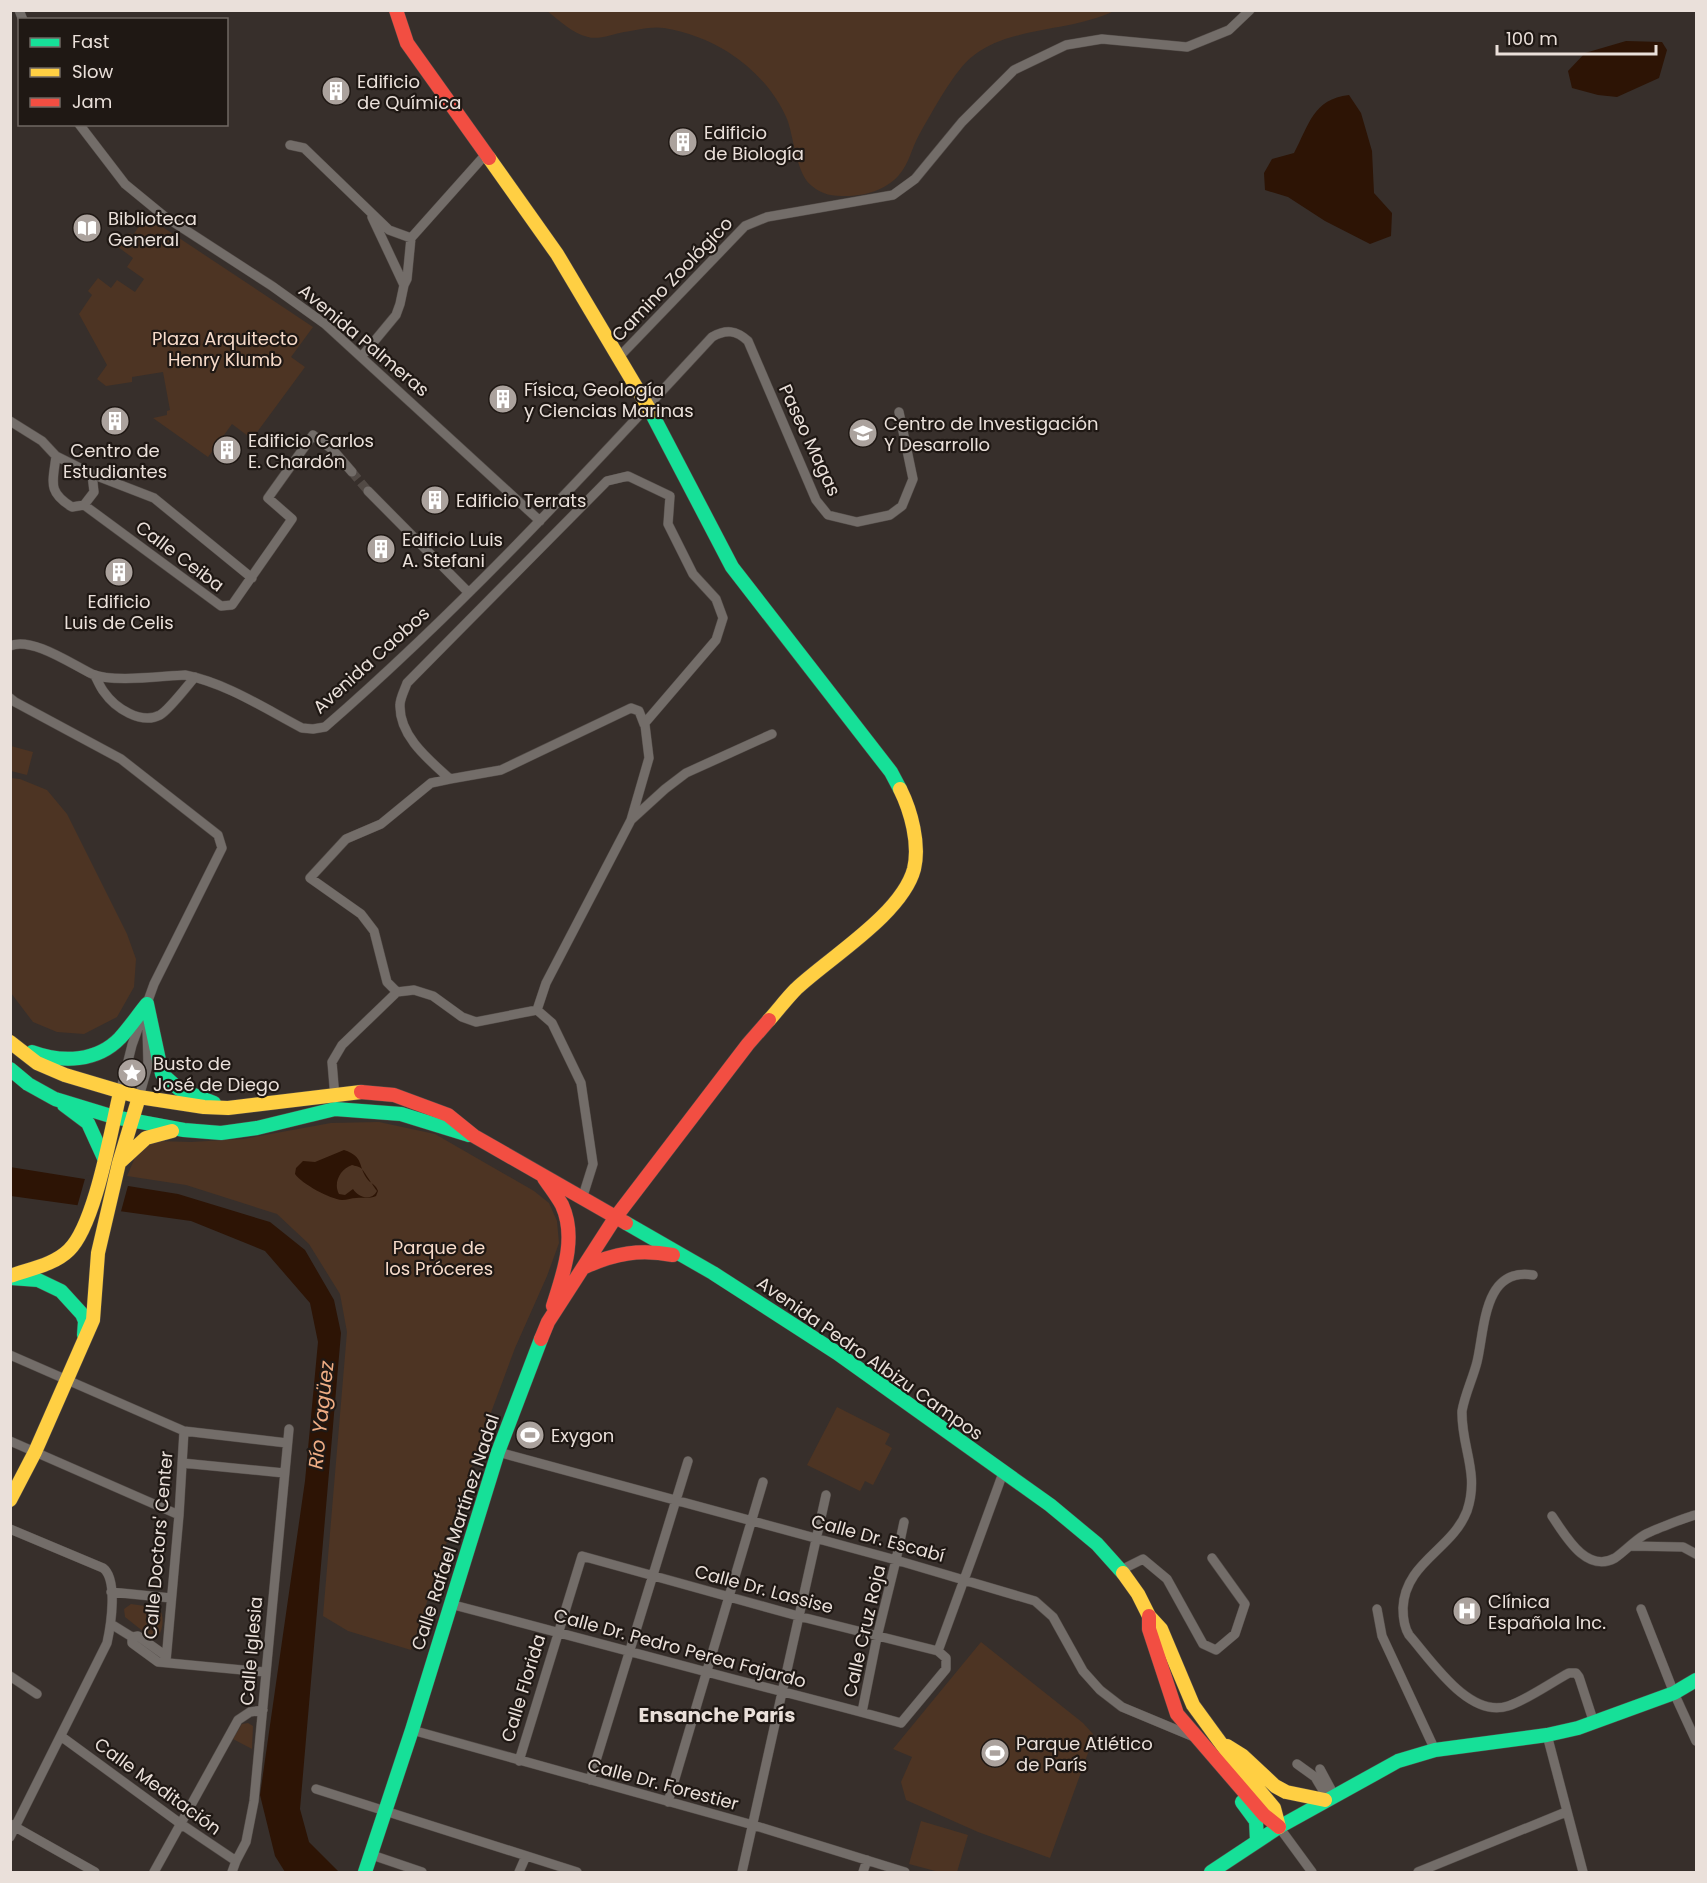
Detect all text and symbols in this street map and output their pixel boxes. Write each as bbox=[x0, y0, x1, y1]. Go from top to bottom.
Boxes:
legend bbox=[18, 18, 228, 126]
scale bar bbox=[1497, 18, 1656, 56]
text: 100 m bbox=[1506, 26, 1558, 51]
text: Fast bbox=[72, 29, 109, 54]
text: Slow bbox=[72, 59, 114, 84]
place label: Edificio de Química bbox=[357, 69, 461, 115]
building icon: Edificio de Química bbox=[320, 75, 352, 107]
text: Jam bbox=[72, 89, 112, 114]
place label: Edificio de Biología bbox=[704, 120, 804, 166]
building icon: Edificio de Biología bbox=[667, 126, 699, 158]
place label: Biblioteca General bbox=[108, 206, 197, 252]
street label: Camino Zoológico bbox=[606, 211, 738, 347]
library icon: Biblioteca General bbox=[71, 212, 103, 244]
street label: Avenida Palmeras bbox=[293, 278, 435, 402]
park label: Plaza Arquitecto Henry Klumb bbox=[152, 326, 298, 372]
place label: Física, Geología y Ciencias Marinas bbox=[524, 377, 694, 423]
street label: Paseo Magas bbox=[773, 380, 847, 500]
building icon: Física, Geología y Ciencias Marinas bbox=[487, 383, 519, 415]
building icon: Centro de Estudiantes bbox=[99, 405, 131, 437]
place label: Centro de Investigación Y Desarrollo bbox=[884, 411, 1099, 457]
school or university icon: Centro de Investigación Y Desarrollo bbox=[847, 417, 879, 449]
place label: Edificio Carlos E. Chardón bbox=[248, 428, 374, 474]
building icon: Edificio Carlos E. Chardón bbox=[211, 434, 243, 466]
place label: Centro de Estudiantes bbox=[63, 438, 167, 484]
building icon: Edificio Terrats bbox=[419, 484, 451, 516]
place label: Edificio Terrats bbox=[456, 488, 586, 513]
street label: Calle Ceiba bbox=[131, 515, 229, 597]
place label: Edificio Luis A. Stefani bbox=[402, 527, 503, 573]
building icon: Edificio Luis A. Stefani bbox=[365, 533, 397, 565]
building icon: Edificio Luis de Celis bbox=[103, 556, 135, 588]
place label: Edificio Luis de Celis bbox=[64, 589, 174, 635]
street label: Avenida Caobos bbox=[307, 601, 435, 719]
place label: Busto de José de Diego bbox=[153, 1051, 280, 1097]
place icon: Busto de José de Diego bbox=[116, 1057, 148, 1089]
park label: Parque de los Próceres bbox=[385, 1235, 493, 1281]
street label: Avenida Pedro Albizu Campos bbox=[752, 1270, 988, 1446]
water label: Río Yagüez bbox=[301, 1359, 341, 1471]
street label: Calle Rafael Martínez Nadal bbox=[405, 1411, 505, 1653]
sports icon: Exygon bbox=[514, 1419, 546, 1451]
place label: Exygon bbox=[551, 1423, 614, 1448]
street label: Calle Doctors' Center bbox=[137, 1450, 179, 1640]
street label: Calle Dr. Escabí bbox=[808, 1508, 948, 1568]
street label: Calle Dr. Lassise bbox=[692, 1558, 836, 1620]
street label: Calle Cruz Roja bbox=[837, 1562, 891, 1700]
place label: Clínica Española Inc. bbox=[1488, 1589, 1606, 1635]
hospital icon: Clínica Española Inc. bbox=[1451, 1595, 1483, 1627]
street label: Calle Iglesia bbox=[234, 1596, 268, 1706]
street label: Calle Dr. Pedro Perea Fajardo bbox=[551, 1602, 809, 1694]
street label: Calle Florida bbox=[495, 1631, 551, 1745]
district label: Ensanche París bbox=[639, 1701, 795, 1729]
street label: Calle Meditación bbox=[89, 1731, 227, 1841]
place label: Parque Atlético de París bbox=[1016, 1731, 1153, 1777]
sports icon: Parque Atlético de París bbox=[979, 1737, 1011, 1769]
street label: Calle Dr. Forestier bbox=[585, 1752, 742, 1816]

